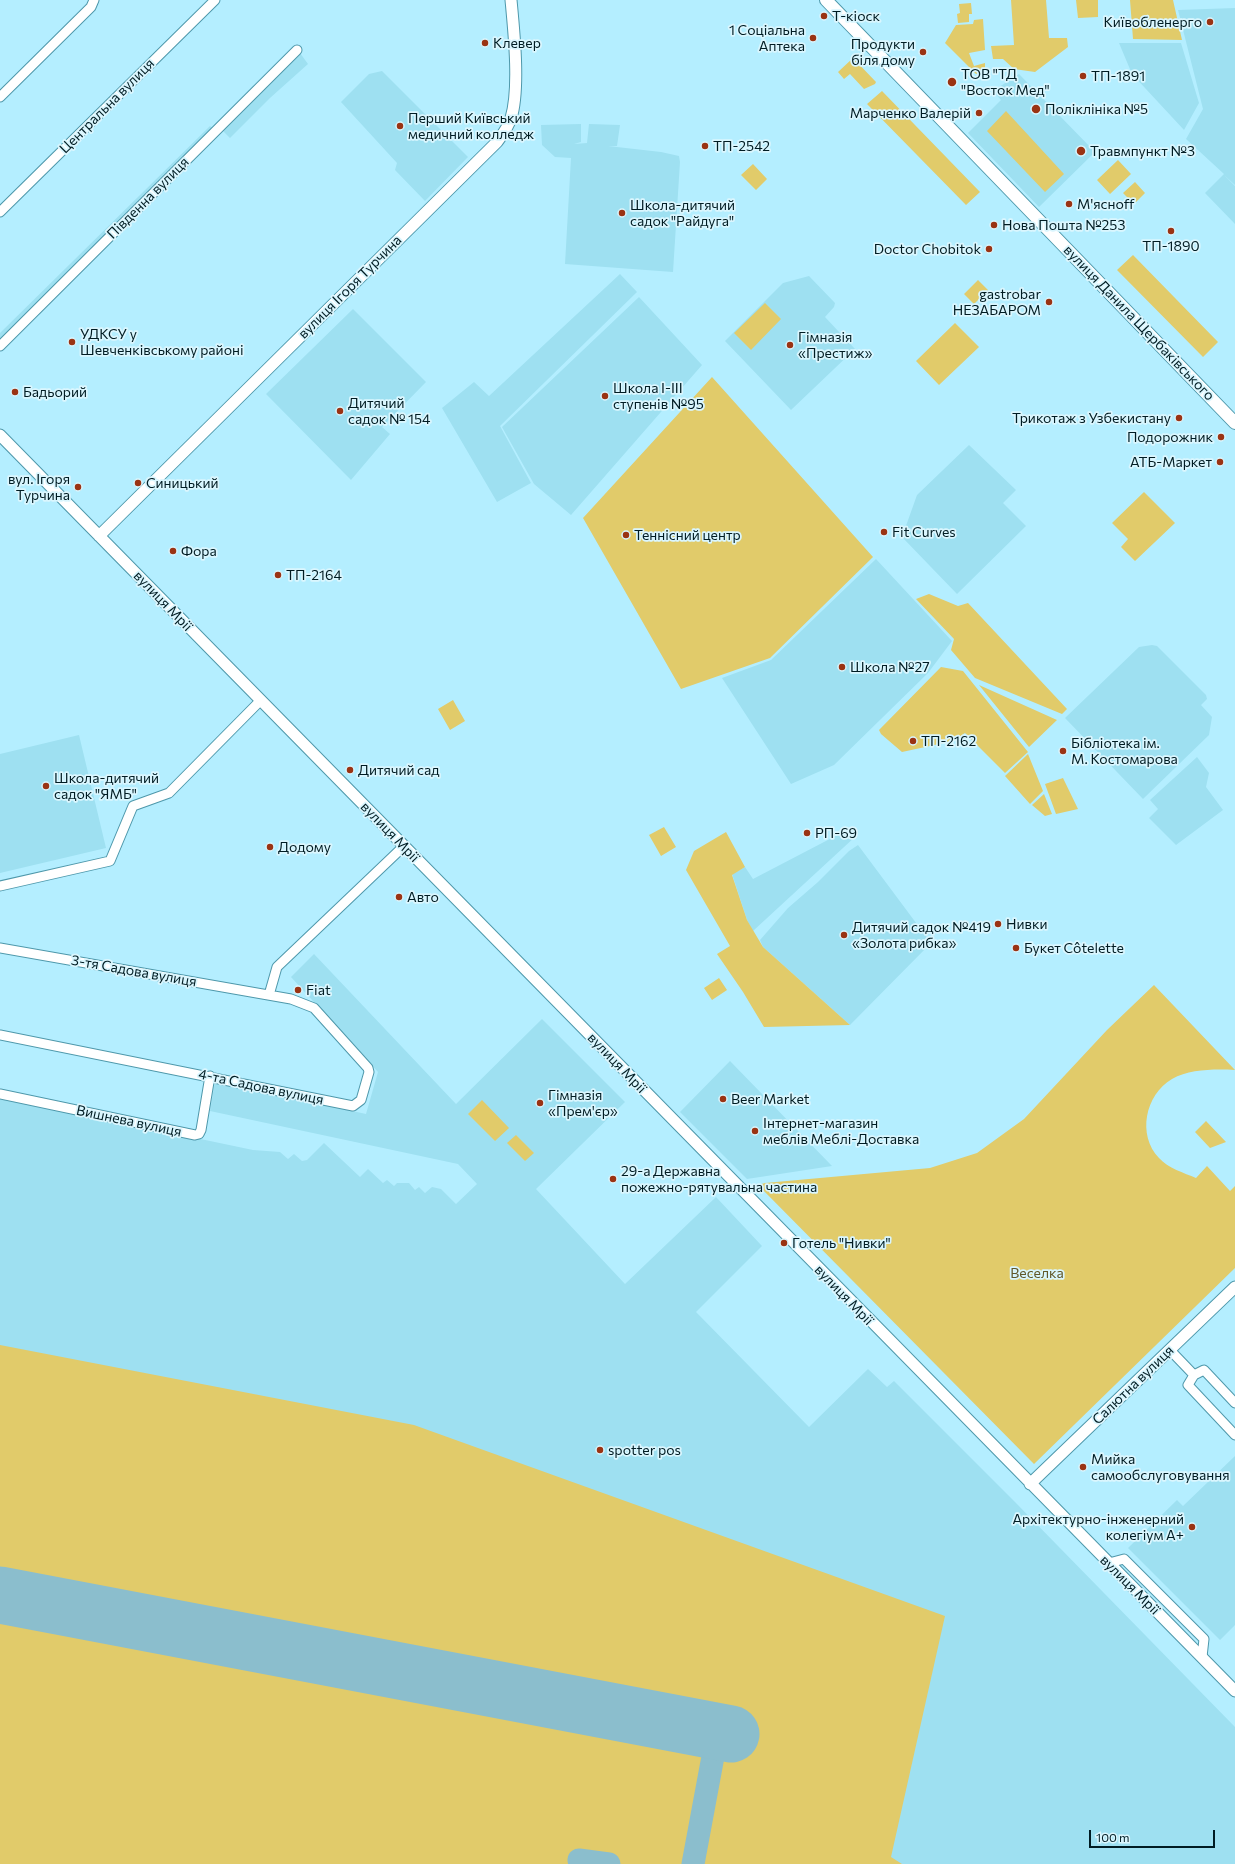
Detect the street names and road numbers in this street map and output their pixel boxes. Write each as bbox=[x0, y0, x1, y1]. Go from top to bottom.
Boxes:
street label: Центральна вулиця bbox=[56, 55, 158, 157]
street label: Південна вулиця bbox=[104, 154, 192, 242]
street label: вулиця Ігоря Турчина bbox=[295, 232, 405, 342]
street label: вулиця Данила Щербаківського bbox=[1060, 242, 1218, 404]
street label: вулиця Мрії bbox=[130, 567, 196, 635]
street label: вулиця Мрії bbox=[357, 798, 423, 866]
street label: 3-тя Садова вулиця bbox=[70, 952, 198, 990]
street label: вулиця Мрії bbox=[584, 1029, 650, 1097]
street label: 4-та Садова вулиця bbox=[197, 1066, 325, 1108]
street label: Вишнева вулиця bbox=[75, 1102, 183, 1140]
street label: вулиця Мрії bbox=[811, 1261, 877, 1329]
street label: Салютна вулиця bbox=[1089, 1342, 1177, 1428]
street label: вулиця Мрії bbox=[1097, 1552, 1163, 1618]

